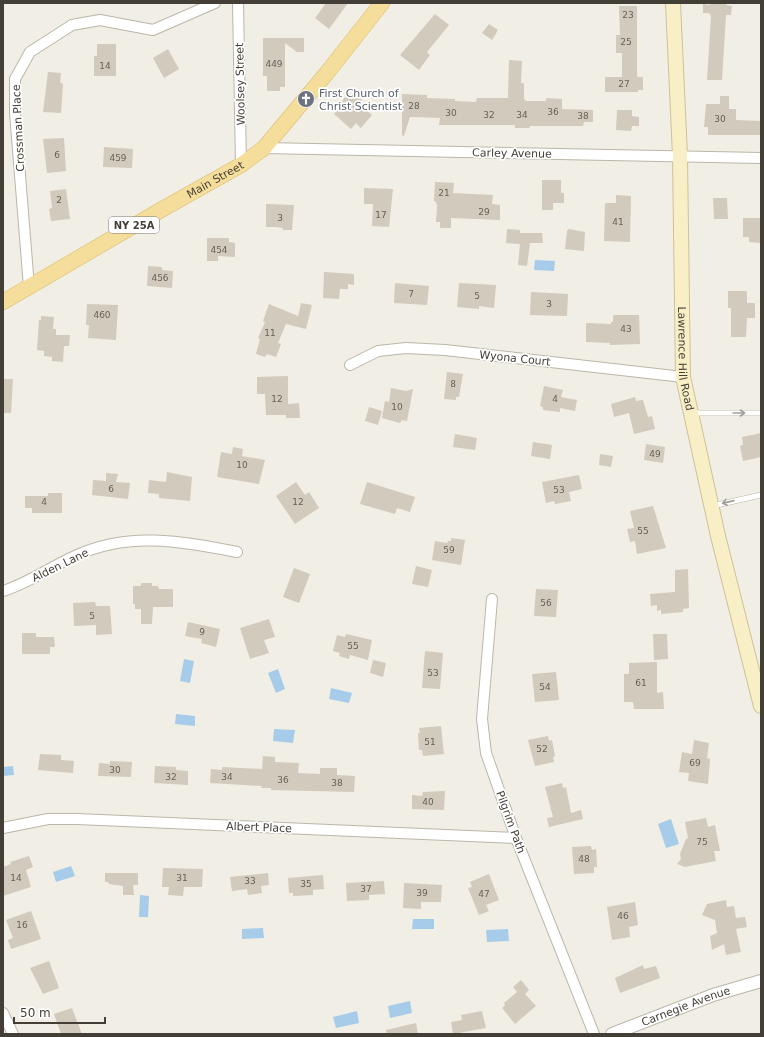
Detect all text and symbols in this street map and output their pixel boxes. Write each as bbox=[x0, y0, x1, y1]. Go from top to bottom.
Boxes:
house number: 23 bbox=[622, 10, 634, 20]
house number: 25 bbox=[620, 37, 632, 47]
street label: Woolsey Street bbox=[233, 42, 248, 125]
house number: 449 bbox=[265, 59, 283, 69]
house number: 14 bbox=[99, 61, 111, 71]
house number: 27 bbox=[618, 79, 630, 89]
street label: Crossman Place bbox=[10, 84, 27, 172]
place label: First Church of Christ Scientist bbox=[319, 87, 403, 113]
church icon: First Church of Christ Scientist bbox=[296, 89, 316, 109]
house number: 28 bbox=[408, 101, 420, 111]
house number: 36 bbox=[547, 107, 559, 117]
house number: 30 bbox=[445, 108, 457, 118]
house number: 32 bbox=[483, 110, 495, 120]
house number: 34 bbox=[516, 110, 528, 120]
house number: 38 bbox=[577, 111, 589, 121]
house number: 30 bbox=[714, 114, 726, 124]
street label: Carley Avenue bbox=[472, 146, 552, 161]
house number: 6 bbox=[54, 150, 60, 160]
house number: 459 bbox=[109, 153, 127, 163]
street label: Main Street bbox=[185, 158, 247, 201]
house number: 21 bbox=[438, 188, 450, 198]
house number: 2 bbox=[56, 195, 62, 205]
house number: 29 bbox=[478, 207, 490, 217]
house number: 17 bbox=[375, 210, 387, 220]
house number: 3 bbox=[277, 213, 283, 223]
road number: NY 25A bbox=[109, 217, 159, 233]
house number: 41 bbox=[612, 217, 624, 227]
house number: 454 bbox=[210, 245, 228, 255]
house number: 456 bbox=[151, 273, 169, 283]
house number: 7 bbox=[408, 289, 414, 299]
house number: 5 bbox=[474, 291, 480, 301]
house number: 3 bbox=[546, 299, 552, 309]
street label: Lawrence Hill Road bbox=[675, 306, 696, 412]
house number: 460 bbox=[93, 310, 111, 320]
house number: 43 bbox=[620, 324, 632, 334]
house number: 11 bbox=[264, 328, 276, 338]
street label: Wyona Court bbox=[479, 348, 552, 369]
house number: 8 bbox=[450, 379, 456, 389]
house number: 12 bbox=[271, 394, 283, 404]
house number: 4 bbox=[552, 394, 558, 404]
house number: 10 bbox=[391, 402, 403, 412]
one-way arrow bbox=[732, 409, 745, 417]
house number: 49 bbox=[649, 449, 661, 459]
house number: 10 bbox=[236, 460, 248, 470]
house number: 6 bbox=[108, 484, 114, 494]
house number: 53 bbox=[553, 485, 565, 495]
house number: 4 bbox=[41, 497, 47, 507]
house number: 12 bbox=[292, 497, 304, 507]
one-way arrow bbox=[722, 498, 735, 506]
house number: 55 bbox=[637, 526, 649, 536]
house number: 59 bbox=[443, 545, 455, 555]
street label: Alden Lane bbox=[30, 546, 91, 585]
house number: 56 bbox=[540, 598, 552, 608]
house number: 5 bbox=[89, 611, 95, 621]
house number: 9 bbox=[199, 627, 205, 637]
house number: 55 bbox=[347, 641, 359, 651]
house number: 53 bbox=[427, 668, 439, 678]
house number: 61 bbox=[635, 678, 647, 688]
house number: 54 bbox=[539, 682, 551, 692]
house number: 51 bbox=[424, 737, 436, 747]
house number: 52 bbox=[536, 744, 548, 754]
house number: 69 bbox=[689, 758, 701, 768]
house number: 30 bbox=[109, 765, 121, 775]
house number: 32 bbox=[165, 772, 177, 782]
house number: 34 bbox=[221, 772, 233, 782]
house number: 36 bbox=[277, 775, 289, 785]
house number: 38 bbox=[331, 778, 343, 788]
street label: Pilgrim Path bbox=[493, 789, 528, 855]
house number: 40 bbox=[422, 797, 434, 807]
street label: Albert Place bbox=[226, 820, 292, 835]
house number: 75 bbox=[696, 837, 708, 847]
house number: 48 bbox=[578, 854, 590, 864]
house number: 14 bbox=[10, 873, 22, 883]
house number: 31 bbox=[176, 873, 188, 883]
house number: 33 bbox=[244, 876, 256, 886]
house number: 35 bbox=[300, 879, 312, 889]
house number: 37 bbox=[360, 884, 372, 894]
house number: 39 bbox=[416, 888, 428, 898]
house number: 47 bbox=[478, 889, 490, 899]
house number: 46 bbox=[617, 911, 629, 921]
house number: 16 bbox=[16, 920, 28, 930]
street label: Carnegie Avenue bbox=[640, 984, 732, 1029]
scale bar bbox=[14, 999, 105, 1025]
text: 50 m bbox=[20, 1006, 51, 1020]

